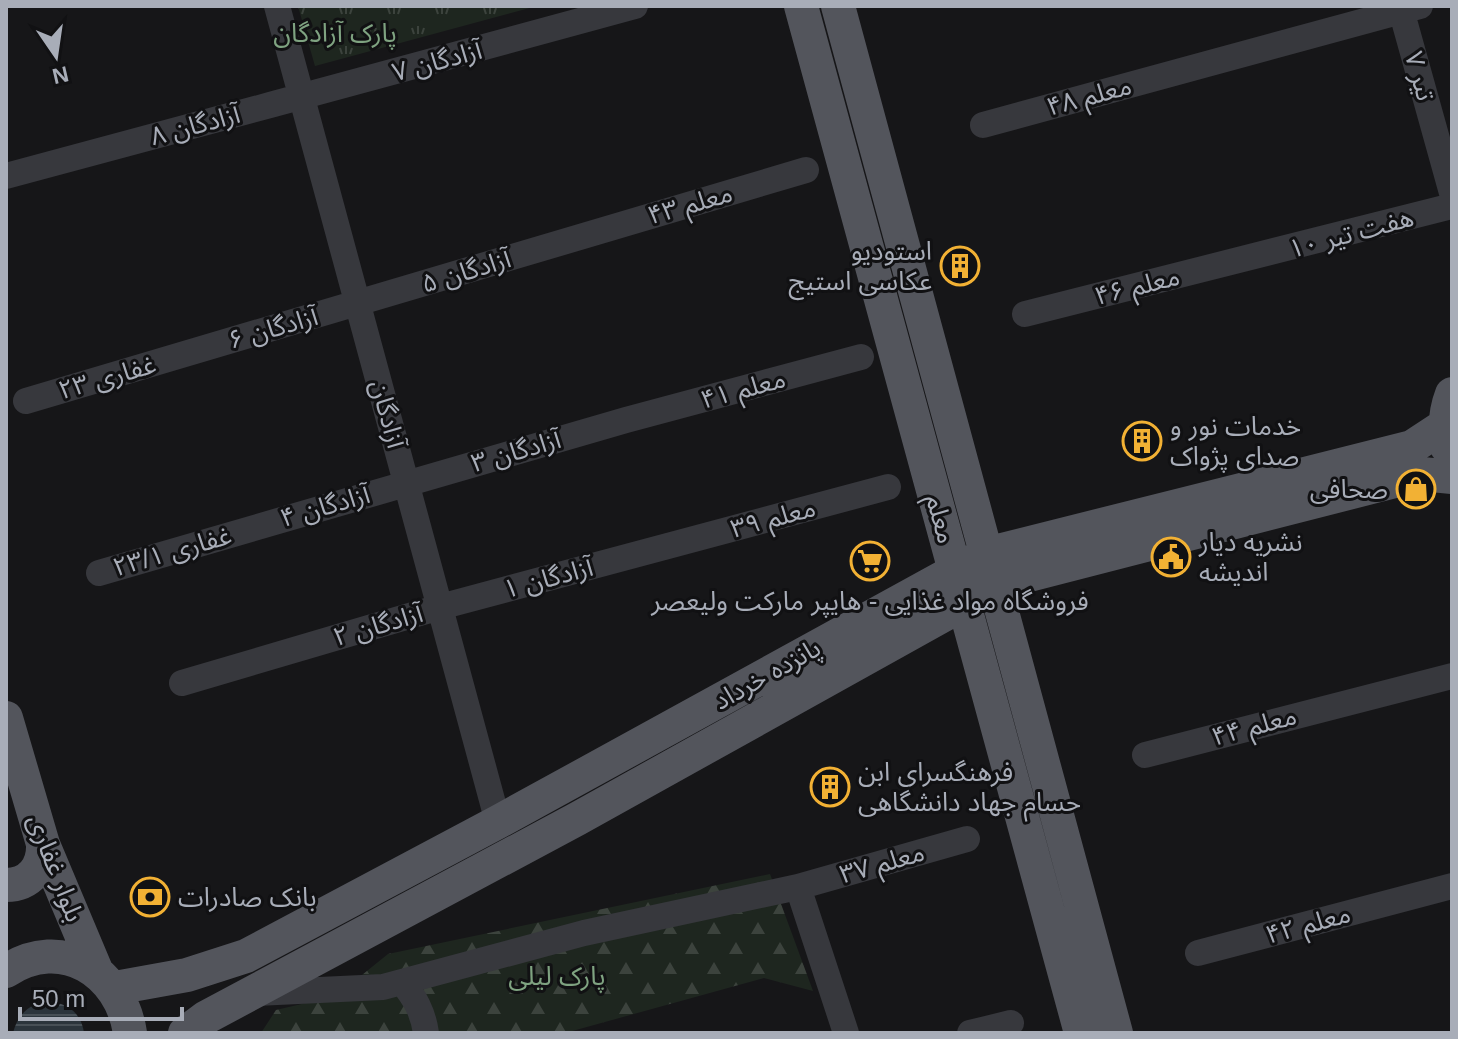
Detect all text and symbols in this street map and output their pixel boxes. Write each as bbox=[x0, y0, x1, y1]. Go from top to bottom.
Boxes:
north arrow bbox=[16, 16, 96, 96]
park label: پارک آزادگان bbox=[273, 18, 397, 50]
street label: آزادگان ۷ bbox=[389, 34, 487, 87]
street label: ۷ تیر bbox=[1399, 48, 1441, 104]
text: N bbox=[50, 61, 71, 89]
street label: معلم ۴۸ bbox=[1043, 70, 1136, 127]
street label: آزادگان ۸ bbox=[147, 98, 245, 151]
street label: معلم ۴۳ bbox=[644, 178, 737, 235]
street label: هفت تیر ۱۰ bbox=[1285, 202, 1417, 264]
place label: استودیو عکاسی استیج bbox=[789, 236, 932, 301]
street label: آزادگان ۵ bbox=[418, 243, 516, 299]
building icon: استودیو عکاسی استیج bbox=[939, 245, 981, 287]
street label: معلم ۴۶ bbox=[1091, 261, 1184, 316]
street label: آزادگان ۶ bbox=[225, 301, 323, 355]
street label: غفاری ۲۳ bbox=[55, 349, 159, 405]
street label: معلم ۴۱ bbox=[697, 363, 790, 420]
street label: آزادگان bbox=[364, 376, 412, 453]
place label: خدمات نور و صدای پژواک bbox=[1170, 411, 1301, 473]
building icon: خدمات نور و صدای پژواک bbox=[1121, 420, 1163, 462]
street label: آزادگان ۳ bbox=[468, 424, 566, 478]
shop icon: صحافی bbox=[1395, 468, 1437, 510]
place label: صحافی bbox=[1310, 474, 1388, 504]
street label: آزادگان ۴ bbox=[277, 479, 375, 533]
street label: معلم bbox=[915, 491, 962, 548]
street label: معلم ۳۹ bbox=[727, 492, 820, 549]
street label: غفاری ۲۳/۱ bbox=[109, 520, 235, 582]
place label: نشریه دیار اندیشه bbox=[1198, 527, 1303, 587]
public building icon: نشریه دیار اندیشه bbox=[1150, 536, 1192, 578]
supermarket icon: فروشگاه مواد غذایی - هایپر مارکت ولیعصر bbox=[849, 540, 891, 582]
street label: آزادگان ۱ bbox=[500, 551, 598, 604]
place label: فروشگاه مواد غذایی - هایپر مارکت ولیعصر bbox=[650, 586, 1089, 618]
street label: آزادگان ۲ bbox=[330, 598, 428, 652]
street label: پانزده خرداد bbox=[708, 632, 827, 718]
street label: معلم ۴۴ bbox=[1208, 700, 1301, 757]
place label: فرهنگسرای ابن حسام جهاد دانشگاهی bbox=[858, 757, 1081, 822]
building icon: فرهنگسرای ابن حسام جهاد دانشگاهی bbox=[809, 766, 851, 808]
street label: بلوار غفاری bbox=[22, 810, 90, 926]
street label: معلم ۳۷ bbox=[836, 837, 929, 894]
bank icon: بانک صادرات bbox=[129, 876, 171, 918]
place label: بانک صادرات bbox=[178, 882, 316, 912]
street label: معلم ۴۲ bbox=[1262, 898, 1355, 955]
park label: پارک لیلی bbox=[508, 961, 606, 993]
scale bar bbox=[20, 971, 182, 1021]
text: 50 m bbox=[32, 985, 85, 1012]

